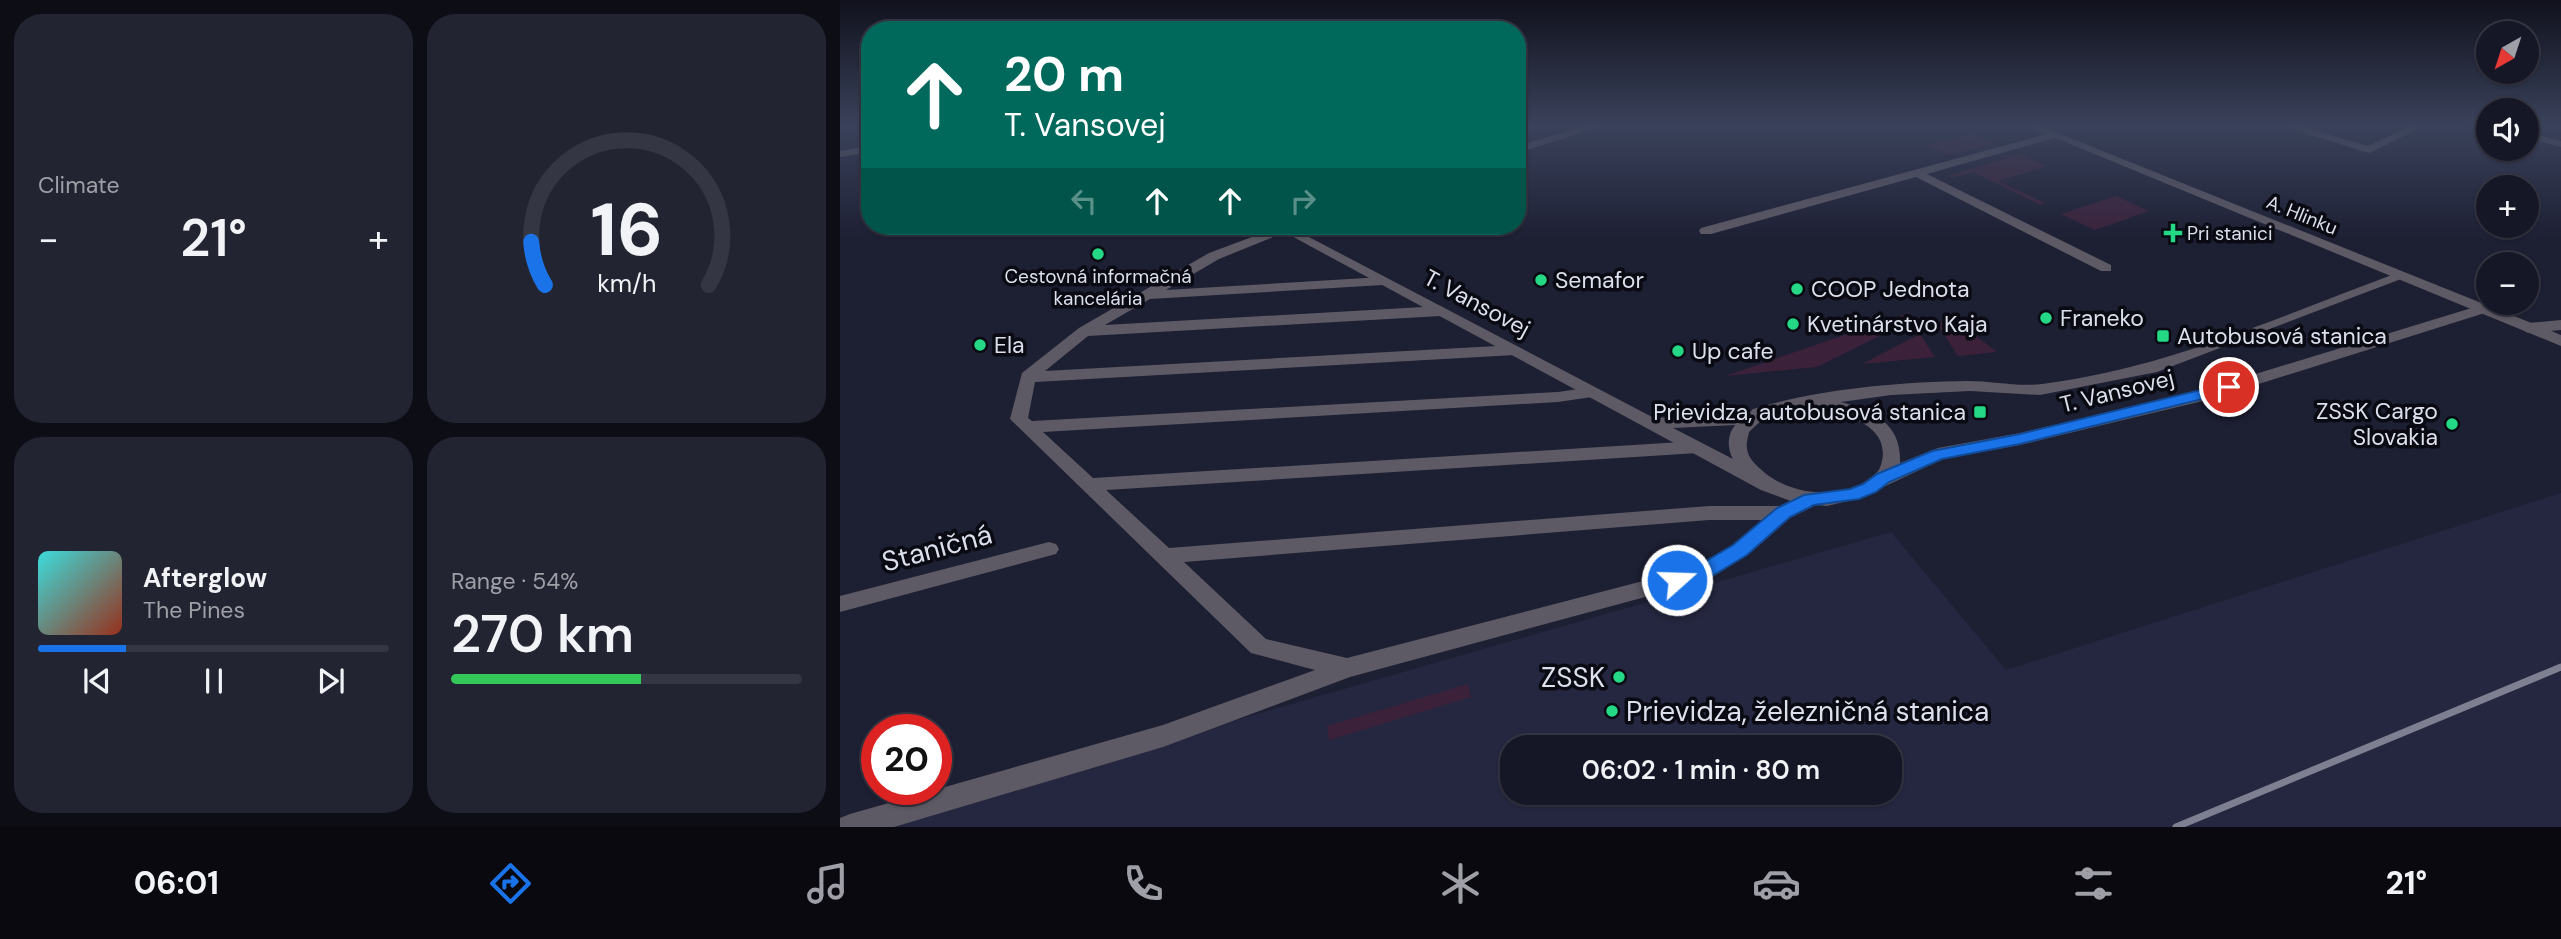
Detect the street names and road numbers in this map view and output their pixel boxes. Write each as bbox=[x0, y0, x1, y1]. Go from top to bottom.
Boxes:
street label: A. Hlinku bbox=[2263, 189, 2341, 241]
street label: T. Vansovej bbox=[1419, 262, 1535, 344]
street label: T. Vansovej bbox=[2057, 362, 2177, 420]
street label: Staničná bbox=[878, 516, 996, 580]

